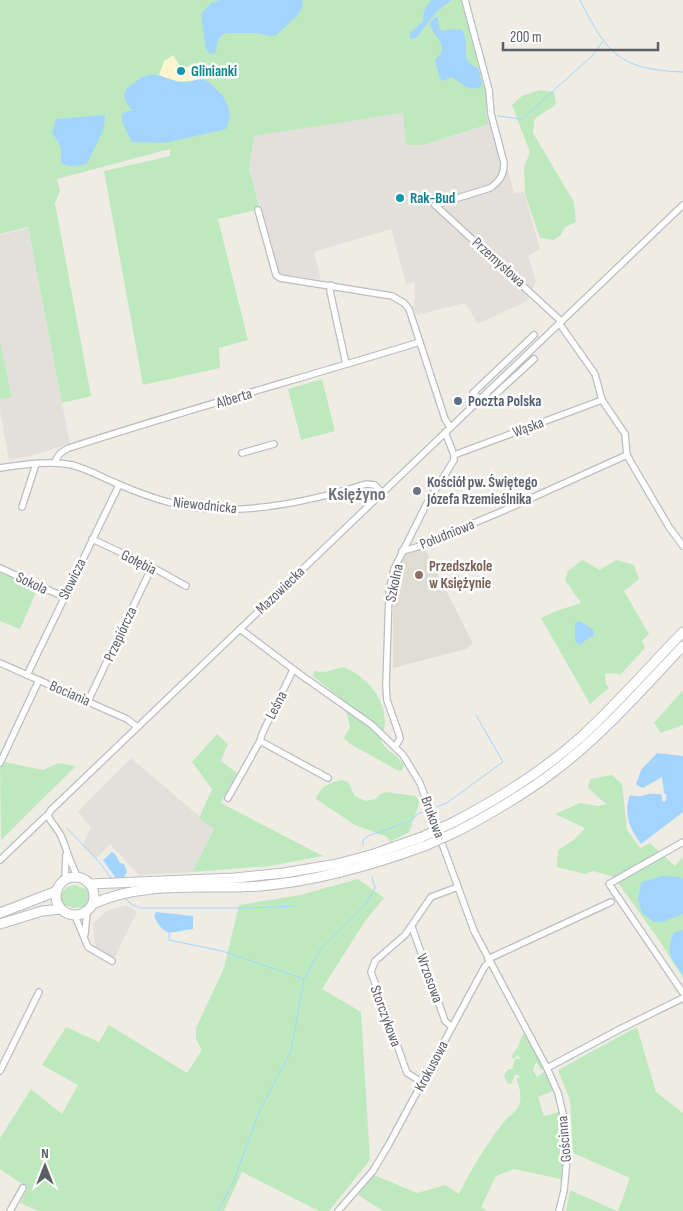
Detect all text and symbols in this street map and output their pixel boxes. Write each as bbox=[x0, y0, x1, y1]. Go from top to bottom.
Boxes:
scale bar bbox=[503, 20, 658, 52]
text: 200 m bbox=[510, 28, 542, 47]
place label: Glinianki bbox=[191, 62, 237, 81]
marker: Glinianki bbox=[175, 65, 187, 77]
place label: Rak-Bud bbox=[410, 189, 455, 208]
marker: Rak-Bud bbox=[394, 192, 406, 204]
street label: Przemysłowa bbox=[468, 233, 530, 292]
street label: Alberta bbox=[213, 384, 255, 413]
place label: Poczta Polska bbox=[468, 392, 541, 411]
marker: Poczta Polska bbox=[452, 395, 464, 407]
street label: Wąska bbox=[510, 413, 547, 442]
place label: Kościół pw. Świętego Józefa Rzemieślnika bbox=[426, 473, 538, 509]
district label: Księżyno bbox=[328, 484, 386, 505]
marker: Kościół pw. Świętego Józefa Rzemieślnika bbox=[411, 485, 423, 497]
street label: Niewodnicka bbox=[172, 493, 238, 518]
street label: Południowa bbox=[417, 515, 477, 554]
street label: Gołębia bbox=[118, 545, 160, 579]
street label: Słowicza bbox=[54, 555, 91, 603]
place label: Przedszkole w Księżynie bbox=[429, 557, 492, 593]
street label: Mazowiecka bbox=[252, 562, 309, 618]
street label: Szkolna bbox=[381, 562, 408, 604]
street label: Sokola bbox=[13, 568, 51, 599]
marker: Przedszkole w Księżynie bbox=[413, 569, 425, 581]
street label: Przepiórcza bbox=[100, 604, 141, 665]
street label: Bociania bbox=[47, 676, 93, 711]
street label: Leśna bbox=[261, 688, 292, 722]
street label: Brukowa bbox=[416, 794, 449, 841]
street label: Wrzosowa bbox=[412, 951, 447, 1006]
street label: Storczykowa bbox=[366, 983, 405, 1050]
street label: Krokusowa bbox=[410, 1038, 453, 1095]
street label: Gościnna bbox=[553, 1115, 576, 1163]
north arrow bbox=[20, 1141, 70, 1191]
text: N bbox=[41, 1145, 49, 1162]

